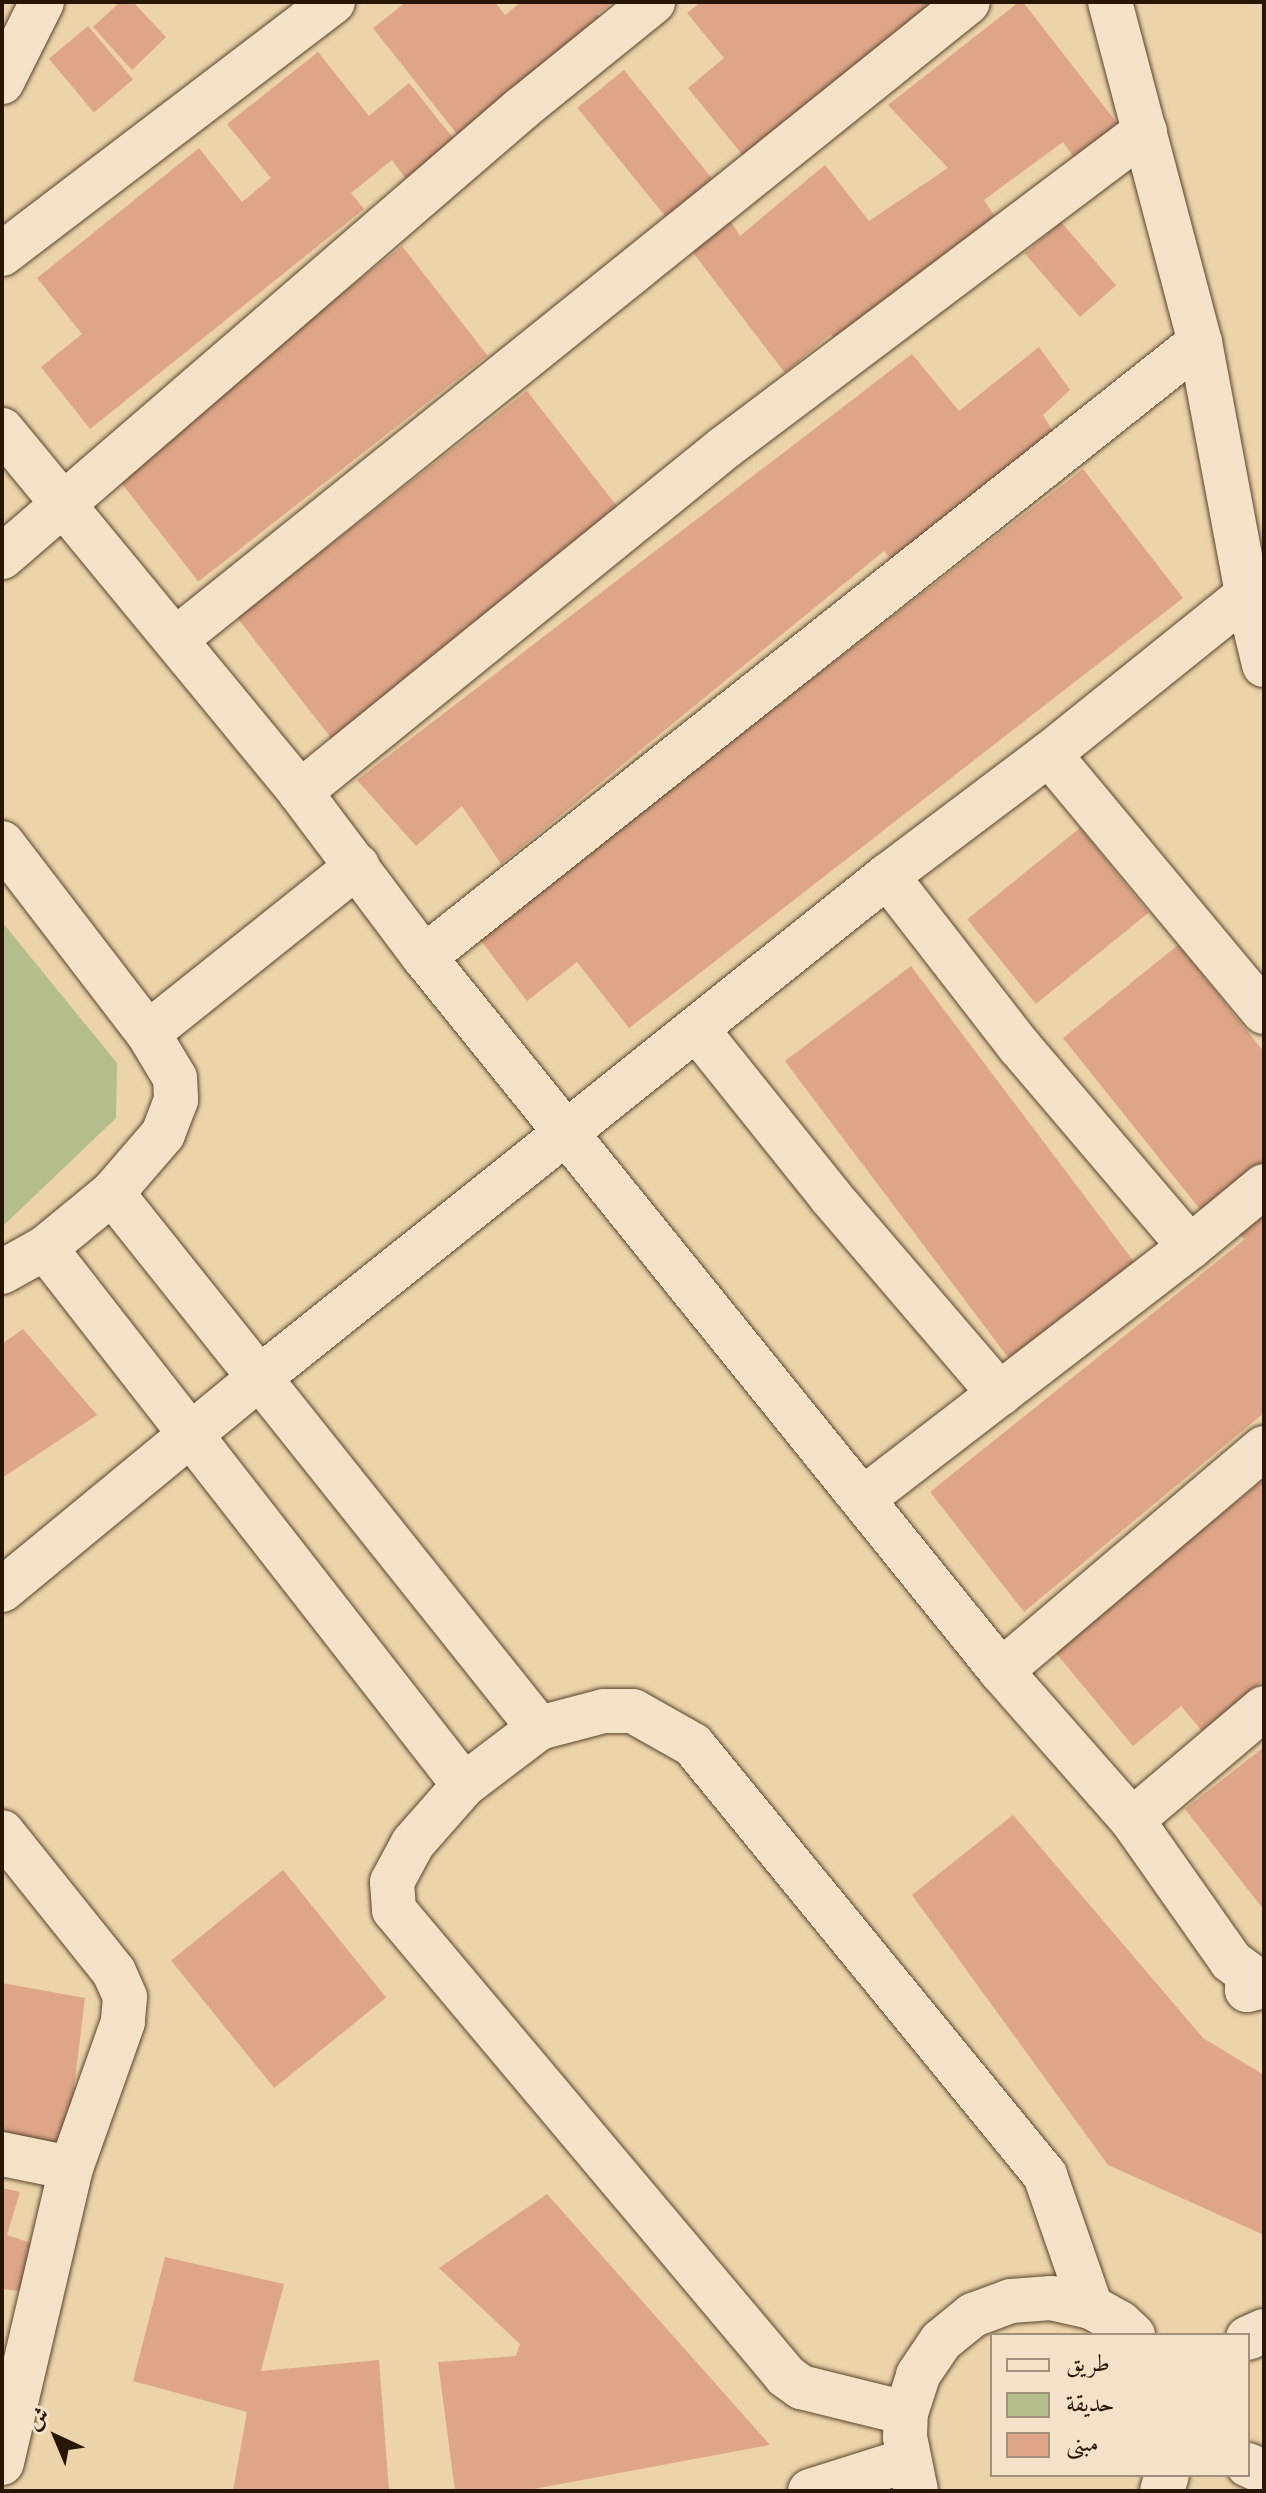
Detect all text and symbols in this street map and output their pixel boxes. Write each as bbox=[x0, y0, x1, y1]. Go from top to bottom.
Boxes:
legend bbox=[990, 2333, 1250, 2477]
text: طريق bbox=[1066, 2348, 1110, 2382]
text: حديقة bbox=[1066, 2388, 1115, 2422]
north arrow bbox=[16, 2397, 96, 2477]
text: ش bbox=[20, 2401, 58, 2438]
text: مبنى bbox=[1066, 2428, 1099, 2462]

